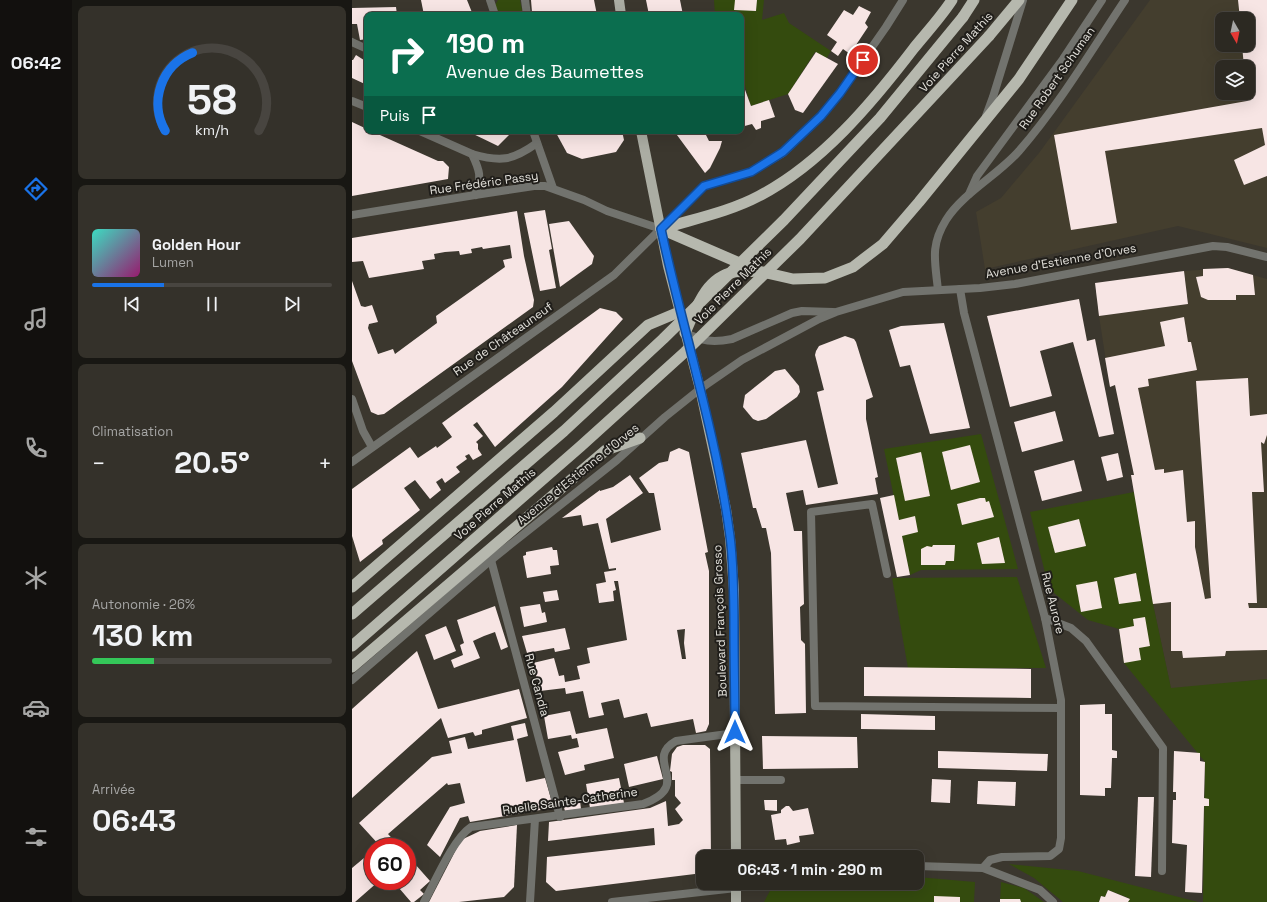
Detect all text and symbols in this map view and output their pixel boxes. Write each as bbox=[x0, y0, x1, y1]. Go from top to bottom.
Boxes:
street label: Voie Pierre Mathis bbox=[916, 8, 996, 96]
north arrow bbox=[1215, 12, 1255, 52]
map controls bbox=[1215, 12, 1255, 100]
street label: Rue Robert Schuman bbox=[1016, 24, 1098, 132]
text: 190 m bbox=[446, 25, 525, 61]
icon: right bbox=[380, 28, 432, 80]
pin bbox=[846, 43, 880, 77]
icon: arrive bbox=[852, 49, 874, 71]
text: 06:42 bbox=[11, 51, 61, 74]
text: Avenue des Baumettes bbox=[446, 60, 644, 83]
button: layers bbox=[1215, 60, 1255, 100]
text: 58 bbox=[187, 72, 237, 125]
icon: arrive bbox=[418, 104, 440, 126]
text: Puis bbox=[380, 106, 410, 125]
text: km/h bbox=[195, 120, 229, 138]
street label: Rue Frédéric Passy bbox=[429, 167, 539, 199]
icon: directions bbox=[22, 175, 50, 203]
text: Golden Hour bbox=[152, 235, 241, 254]
street label: Avenue d'Estienne d'Orves bbox=[985, 240, 1137, 282]
street label: Voie Pierre Mathis bbox=[691, 244, 775, 328]
text: Lumen bbox=[152, 254, 194, 271]
icon: previous bbox=[121, 293, 143, 315]
icon: pause bbox=[201, 293, 223, 315]
icon: next bbox=[281, 293, 303, 315]
street label: Rue de Châteauneuf bbox=[450, 299, 556, 379]
icon: music bbox=[22, 305, 50, 333]
street label: Avenue d'Estienne d'Orves bbox=[514, 420, 642, 528]
text: Climatisation bbox=[92, 423, 173, 440]
icon: phone bbox=[22, 434, 50, 462]
text: 20.5° bbox=[174, 443, 250, 482]
text: − bbox=[92, 449, 106, 477]
text: + bbox=[318, 449, 332, 477]
street label: Voie Pierre Mathis bbox=[451, 464, 539, 544]
street label: Boulevard François Grosso bbox=[709, 545, 731, 697]
icon: climate bbox=[22, 564, 50, 592]
street label: Rue Aurore bbox=[1038, 571, 1068, 635]
text: Autonomie · 26% bbox=[92, 596, 195, 613]
text: 130 km bbox=[92, 616, 193, 655]
street label: Rue Candia bbox=[521, 652, 553, 718]
icon: car bbox=[22, 694, 50, 722]
position arrow bbox=[714, 711, 756, 753]
text: Arrivée bbox=[92, 781, 135, 798]
street label: Ruelle Sainte-Catherine bbox=[501, 784, 639, 818]
text: 06:43 bbox=[92, 801, 176, 840]
icon: filters bbox=[22, 823, 50, 851]
speed limit sign: 60 bbox=[364, 838, 416, 890]
text: 06:43 · 1 min · 290 m bbox=[738, 860, 883, 879]

